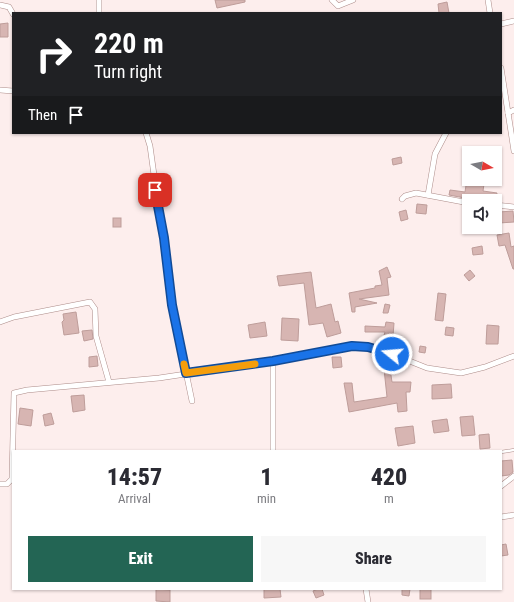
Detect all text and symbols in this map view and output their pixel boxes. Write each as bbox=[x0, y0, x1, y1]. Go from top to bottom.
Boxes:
text: 220 m bbox=[94, 27, 164, 60]
icon: right bbox=[28, 28, 80, 80]
text: Turn right bbox=[94, 61, 162, 82]
icon: arrive bbox=[65, 104, 87, 126]
text: Then bbox=[28, 106, 57, 124]
north arrow bbox=[462, 146, 502, 186]
map controls bbox=[462, 146, 502, 234]
pin bbox=[138, 173, 172, 207]
icon: arrive bbox=[144, 179, 166, 201]
button: sound bbox=[462, 194, 502, 234]
position arrow bbox=[371, 333, 413, 375]
text: 14:57 bbox=[107, 463, 162, 491]
text: 1 bbox=[260, 463, 273, 491]
text: 420 bbox=[371, 463, 407, 491]
text: Arrival bbox=[118, 491, 151, 506]
text: min bbox=[257, 491, 276, 506]
text: m bbox=[384, 491, 394, 506]
button: Exit bbox=[28, 536, 253, 582]
button: Share bbox=[261, 536, 486, 582]

